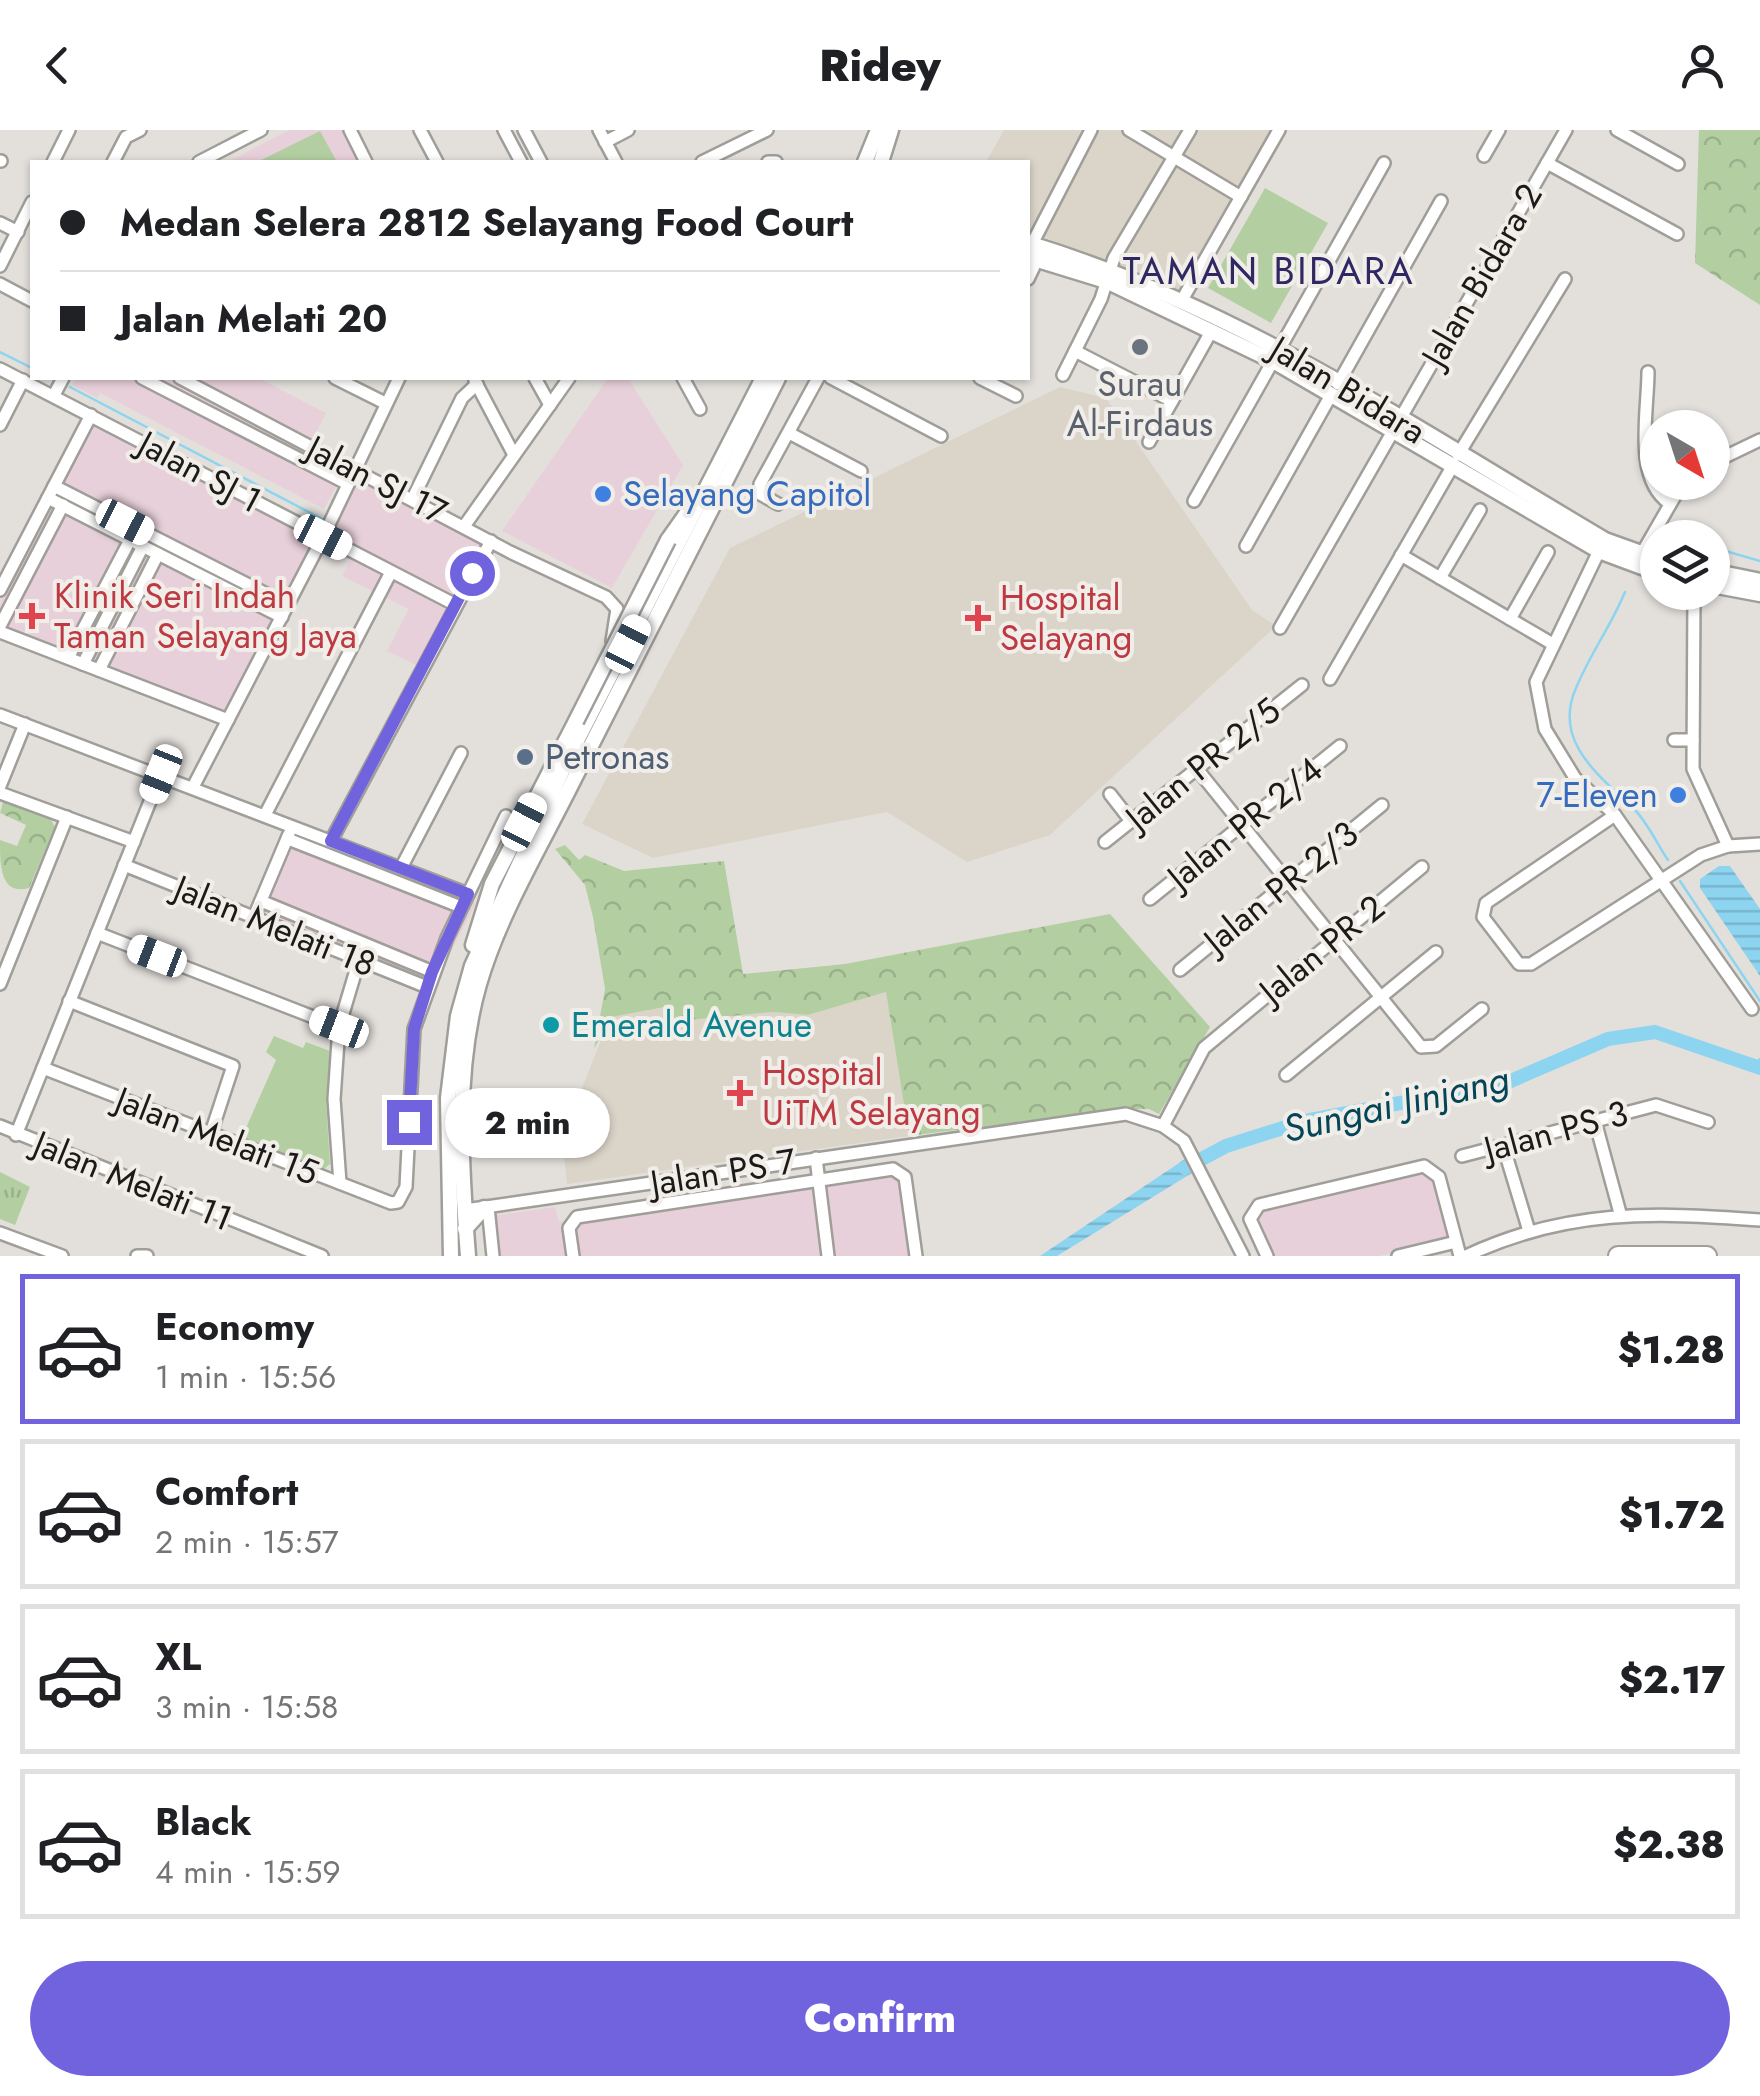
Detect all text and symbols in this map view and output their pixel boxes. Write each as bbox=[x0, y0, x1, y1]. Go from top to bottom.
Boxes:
text: Ridey bbox=[819, 33, 941, 98]
icon: back bbox=[30, 38, 85, 93]
icon: person bbox=[1675, 38, 1730, 93]
street label: Jalan Bidara 2 bbox=[1407, 174, 1555, 379]
text: Medan Selera 2812 Selayang Food Court bbox=[120, 195, 853, 250]
district label: TAMAN BIDARA bbox=[1123, 243, 1415, 298]
text: Jalan Melati 20 bbox=[120, 291, 387, 346]
street label: Jalan Bidara bbox=[1257, 322, 1435, 456]
marker: Surau Al-Firdaus bbox=[1129, 336, 1151, 358]
place label: Surau Al-Firdaus bbox=[1067, 359, 1213, 449]
north arrow bbox=[1640, 410, 1730, 500]
map controls bbox=[1640, 410, 1730, 610]
street label: Jalan SJ 1 bbox=[126, 417, 270, 525]
street label: Jalan SJ 17 bbox=[295, 422, 456, 537]
place label: Selayang Capitol bbox=[623, 469, 871, 519]
marker: Selayang Capitol bbox=[592, 483, 614, 505]
car bbox=[91, 495, 159, 549]
car bbox=[289, 510, 357, 564]
button: layers bbox=[1640, 520, 1730, 610]
route start bbox=[450, 551, 495, 596]
place label: Klinik Seri Indah Taman Selayang Jaya bbox=[54, 571, 357, 661]
place label: Hospital Selayang bbox=[1000, 573, 1132, 663]
marker: Klinik Seri Indah Taman Selayang Jaya bbox=[19, 603, 45, 629]
marker: Hospital Selayang bbox=[965, 605, 991, 631]
car bbox=[601, 610, 655, 678]
street label: Jalan PR 2/5 bbox=[1112, 686, 1291, 844]
place label: Petronas bbox=[545, 732, 669, 782]
car bbox=[136, 741, 186, 807]
street label: Jalan PR 2/4 bbox=[1154, 745, 1333, 904]
marker: Petronas bbox=[514, 746, 536, 768]
place label: 7-Eleven bbox=[1536, 770, 1658, 820]
marker: 7-Eleven bbox=[1667, 784, 1689, 806]
car bbox=[497, 788, 551, 856]
street label: Jalan PR 2/3 bbox=[1196, 812, 1366, 962]
street label: Jalan Melati 18 bbox=[163, 861, 383, 989]
street label: Jalan PR 2 bbox=[1251, 886, 1393, 1012]
car bbox=[124, 931, 190, 981]
place label: Emerald Avenue bbox=[571, 1000, 812, 1050]
car bbox=[306, 1002, 372, 1052]
marker: Emerald Avenue bbox=[540, 1014, 562, 1036]
place label: Hospital UiTM Selayang bbox=[762, 1048, 981, 1138]
water label: Sungai Jinjang bbox=[1277, 1051, 1514, 1156]
street label: Jalan Melati 15 bbox=[105, 1073, 326, 1198]
marker: Hospital UiTM Selayang bbox=[727, 1080, 753, 1106]
callout: 2 min bbox=[444, 1087, 609, 1157]
street label: Jalan PS 3 bbox=[1475, 1088, 1633, 1175]
route end bbox=[387, 1100, 432, 1145]
text: 2 min bbox=[485, 1100, 570, 1146]
street label: Jalan Melati 11 bbox=[23, 1117, 240, 1243]
street label: Jalan PS 7 bbox=[643, 1136, 800, 1209]
text: Economy bbox=[155, 1299, 314, 1354]
icon: car bbox=[35, 1304, 125, 1394]
text: $1.28 bbox=[1618, 1322, 1725, 1377]
text: 1 min · 15:56 bbox=[155, 1354, 336, 1400]
text: Comfort bbox=[155, 1464, 298, 1519]
icon: car bbox=[35, 1469, 125, 1559]
text: $1.72 bbox=[1619, 1487, 1725, 1542]
text: 2 min · 15:57 bbox=[155, 1519, 339, 1565]
text: XL bbox=[155, 1629, 201, 1684]
icon: car bbox=[35, 1634, 125, 1724]
text: $2.17 bbox=[1619, 1652, 1725, 1707]
text: 3 min · 15:58 bbox=[155, 1684, 339, 1730]
text: Black bbox=[155, 1794, 252, 1849]
icon: car bbox=[35, 1799, 125, 1889]
text: $2.38 bbox=[1613, 1817, 1725, 1872]
text: 4 min · 15:59 bbox=[155, 1849, 341, 1895]
button: Confirm bbox=[30, 1961, 1730, 2076]

